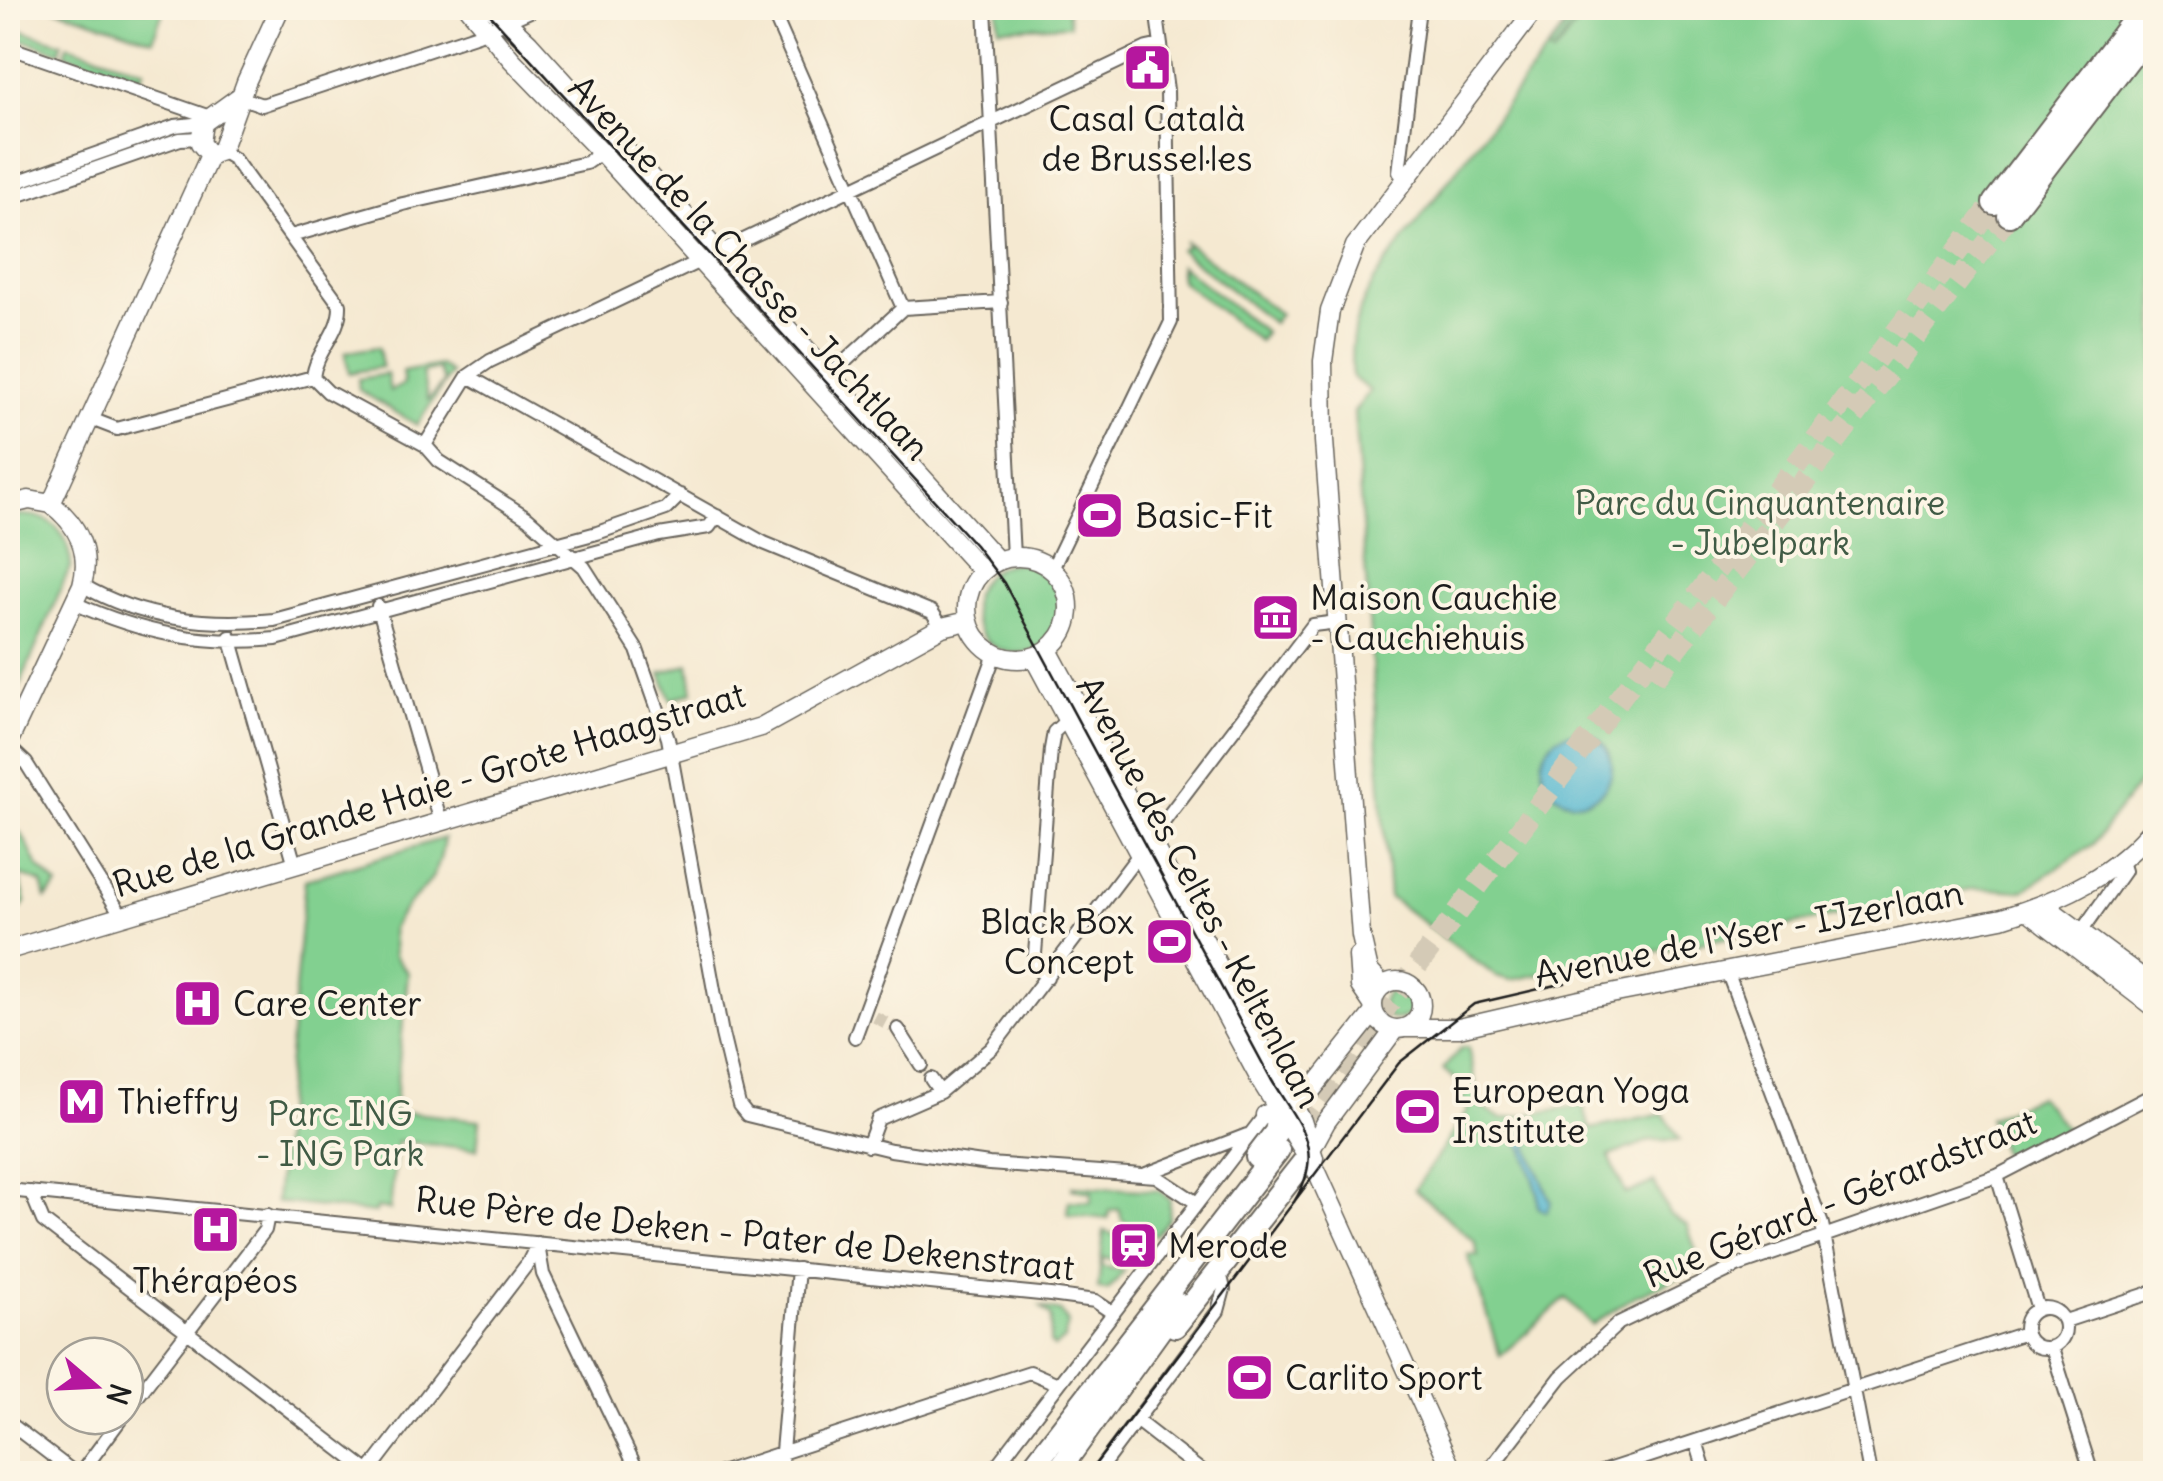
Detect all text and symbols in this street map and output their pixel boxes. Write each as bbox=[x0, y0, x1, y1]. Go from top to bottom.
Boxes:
public building icon: Casal Català de Brussel·les bbox=[1121, 41, 1173, 93]
street label: Avenue de la Chasse - Jachtlaan bbox=[560, 66, 940, 469]
place label: Casal Català de Brussel·les bbox=[1042, 96, 1252, 180]
park label: Parc du Cinquantenaire - Jubelpark bbox=[1575, 480, 1945, 564]
sports icon: Basic-Fit bbox=[1074, 490, 1126, 542]
place label: Basic-Fit bbox=[1135, 493, 1273, 537]
place label: Maison Cauchie - Cauchiehuis bbox=[1310, 575, 1558, 659]
museum icon: Maison Cauchie - Cauchiehuis bbox=[1249, 592, 1301, 644]
street label: Avenue des Celtes - Keltenlaan bbox=[1067, 669, 1332, 1115]
street label: Rue de la Grande Haie - Grote Haagstraat bbox=[107, 672, 750, 906]
street label: Avenue de l'Yser - IJzerlaan bbox=[1531, 870, 1967, 996]
place label: Black Box Concept bbox=[980, 899, 1134, 983]
sports icon: Black Box Concept bbox=[1143, 916, 1195, 968]
hospital icon: Care Center bbox=[172, 978, 224, 1030]
place label: Care Center bbox=[233, 981, 422, 1025]
place label: European Yoga Institute bbox=[1452, 1068, 1690, 1152]
metro station icon: Thieffry bbox=[56, 1076, 108, 1128]
place label: Thieffry bbox=[117, 1079, 239, 1123]
sports icon: European Yoga Institute bbox=[1391, 1085, 1443, 1137]
park label: Parc ING - ING Park bbox=[256, 1091, 424, 1175]
street label: Rue Gérard - Gérardstraat bbox=[1637, 1099, 2042, 1297]
street label: Rue Père de Deken - Pater de Dekenstraat bbox=[413, 1177, 1077, 1290]
hospital icon: Thérapéos bbox=[189, 1203, 241, 1255]
station icon: Merode bbox=[1107, 1220, 1159, 1272]
place label: Merode bbox=[1168, 1223, 1288, 1267]
place label: Thérapéos bbox=[132, 1258, 298, 1302]
north arrow bbox=[45, 1336, 145, 1436]
sports icon: Carlito Sport bbox=[1224, 1352, 1276, 1404]
place label: Carlito Sport bbox=[1285, 1355, 1483, 1399]
text: N bbox=[98, 1379, 139, 1409]

